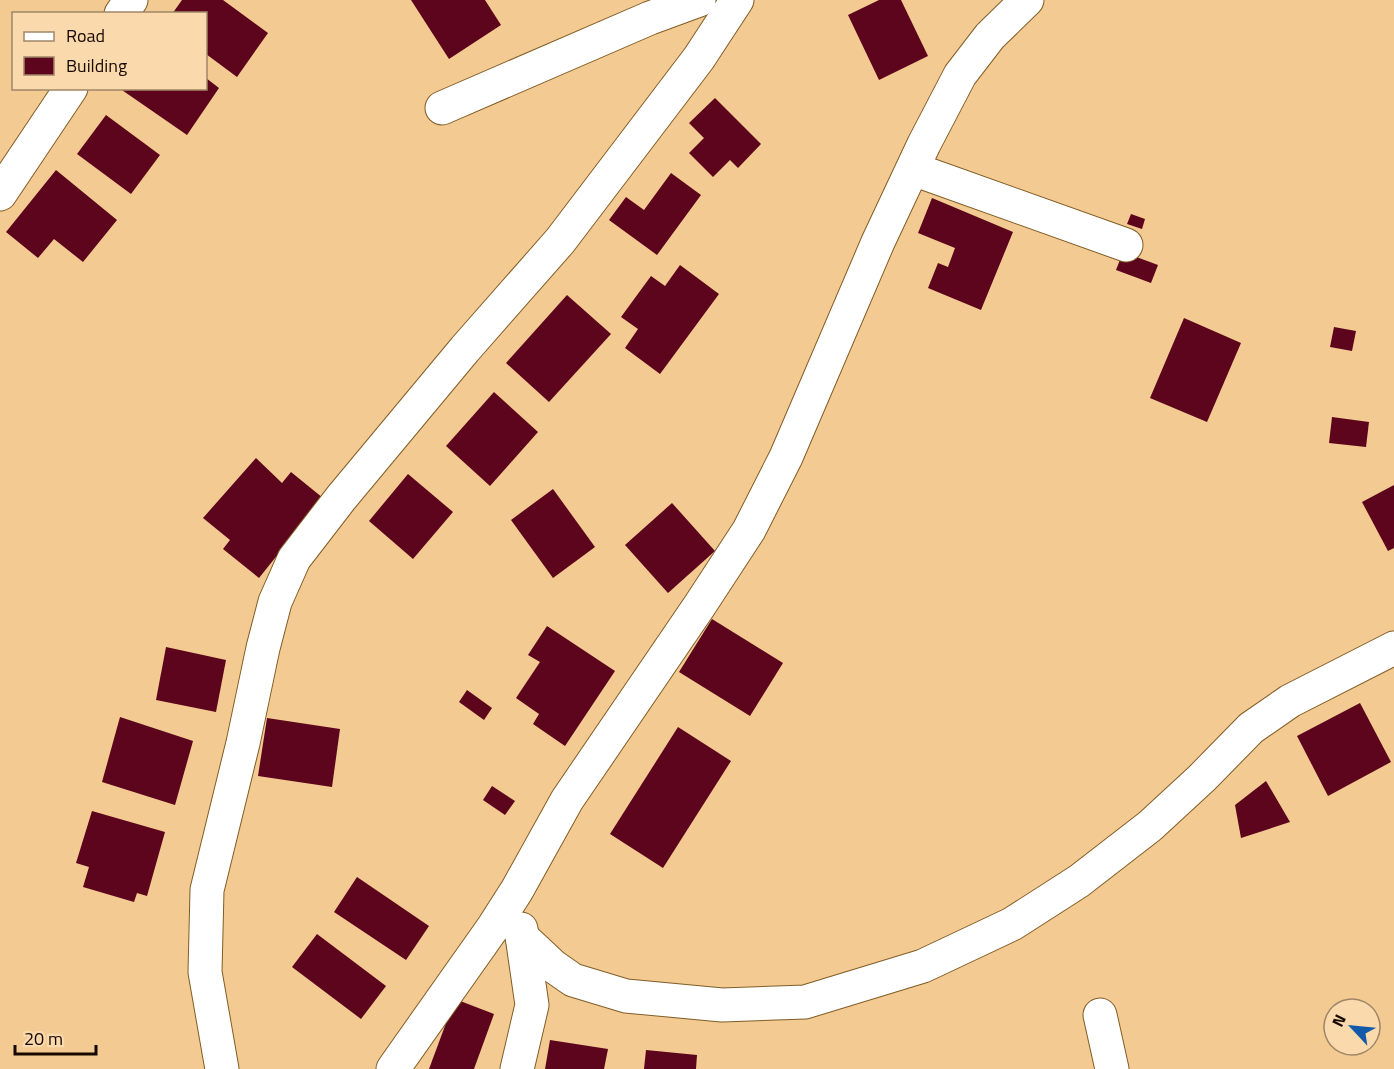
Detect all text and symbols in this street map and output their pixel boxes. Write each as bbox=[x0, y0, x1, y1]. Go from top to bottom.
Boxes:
legend bbox=[12, 12, 207, 90]
text: Road bbox=[66, 22, 105, 49]
text: Building bbox=[66, 52, 127, 79]
north arrow bbox=[1322, 997, 1382, 1057]
text: N bbox=[1325, 1010, 1352, 1031]
scale bar bbox=[15, 1018, 96, 1056]
text: 20 m bbox=[24, 1025, 63, 1052]

